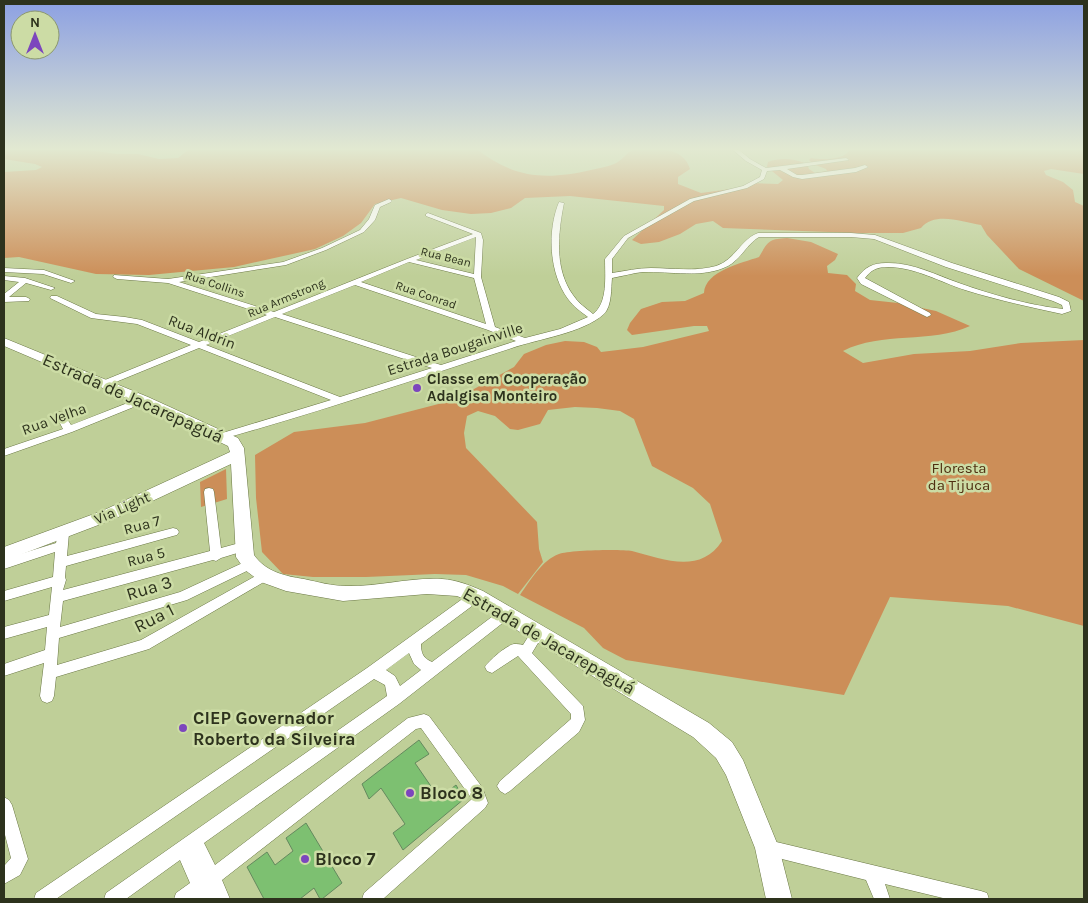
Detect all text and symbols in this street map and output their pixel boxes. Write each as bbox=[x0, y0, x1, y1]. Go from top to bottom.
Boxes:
north arrow bbox=[10, 10, 60, 60]
text: N bbox=[30, 14, 40, 31]
street label: Rua Bean bbox=[419, 244, 473, 270]
street label: Rua Collins bbox=[183, 268, 247, 300]
street label: Rua Armstrong bbox=[245, 275, 327, 321]
street label: Rua Conrad bbox=[394, 278, 458, 312]
street label: Rua Aldrin bbox=[166, 311, 238, 353]
street label: Estrada Bougainville bbox=[385, 319, 525, 379]
street label: Estrada de Jacarepaguá bbox=[39, 348, 227, 448]
place label: Classe em Cooperação Adalgisa Monteiro bbox=[427, 370, 587, 405]
marker: Classe em Cooperação Adalgisa Monteiro bbox=[411, 382, 423, 394]
street label: Rua Velha bbox=[19, 399, 89, 439]
park label: Floresta da Tijuca bbox=[928, 459, 990, 494]
street label: Via Light bbox=[91, 488, 153, 528]
street label: Rua 7 bbox=[122, 512, 162, 538]
street label: Rua 5 bbox=[125, 543, 167, 571]
street label: Rua 3 bbox=[123, 571, 175, 605]
street label: Estrada de Jacarepaguá bbox=[459, 583, 639, 699]
street label: Rua 1 bbox=[130, 599, 178, 637]
place label: CIEP Governador Roberto da Silveira bbox=[193, 707, 356, 750]
marker: CIEP Governador Roberto da Silveira bbox=[177, 722, 189, 734]
place label: Bloco 8 bbox=[420, 782, 483, 804]
marker: Bloco 8 bbox=[404, 787, 416, 799]
place label: Bloco 7 bbox=[315, 848, 376, 870]
marker: Bloco 7 bbox=[299, 853, 311, 865]

